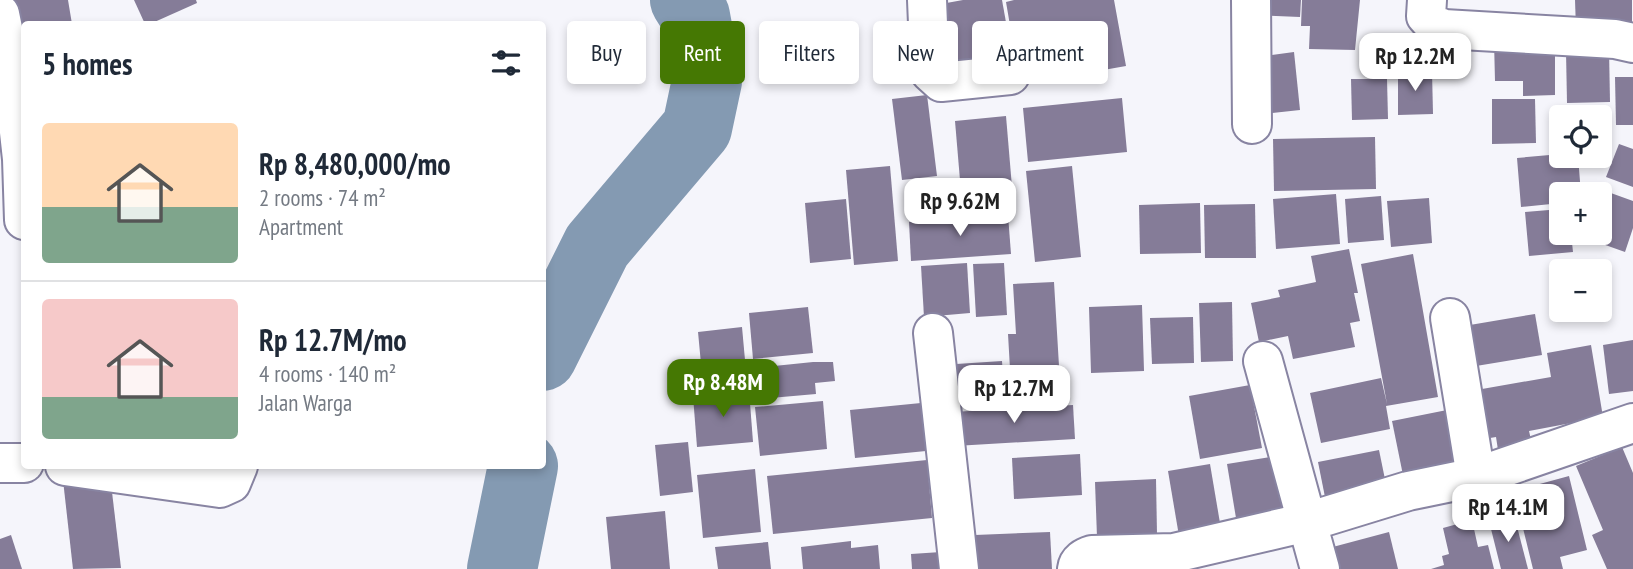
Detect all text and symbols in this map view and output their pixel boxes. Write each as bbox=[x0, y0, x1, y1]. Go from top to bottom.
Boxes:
chip: Buy bbox=[567, 21, 646, 84]
chip: Rent bbox=[660, 21, 745, 84]
chip: Filters bbox=[759, 21, 859, 84]
chip: New bbox=[873, 21, 958, 84]
chip: Apartment bbox=[972, 21, 1108, 84]
pin: Rp 12.2M bbox=[1343, 34, 1487, 93]
text: Rp 12.2M bbox=[1375, 41, 1455, 70]
text: 5 homes bbox=[42, 44, 133, 83]
icon: filters bbox=[487, 44, 525, 82]
map controls bbox=[1549, 105, 1612, 322]
button: locate bbox=[1549, 105, 1612, 168]
text: Rp 8,480,000/mo bbox=[259, 144, 451, 183]
icon: home bbox=[98, 151, 182, 235]
pin: Rp 9.62M bbox=[888, 178, 1032, 238]
button: + bbox=[1549, 182, 1612, 245]
text: 2 rooms · 74 m² bbox=[259, 183, 386, 212]
text: Rp 9.62M bbox=[920, 186, 1000, 215]
text: Apartment bbox=[259, 212, 343, 241]
button: − bbox=[1549, 259, 1612, 322]
text: Rp 12.7M/mo bbox=[259, 320, 407, 359]
icon: home bbox=[98, 327, 182, 411]
text: 4 rooms · 140 m² bbox=[259, 359, 396, 388]
pin: Rp 8.48M bbox=[651, 360, 795, 419]
pin: Rp 12.7M bbox=[942, 366, 1086, 425]
text: Rp 8.48M bbox=[683, 367, 763, 396]
text: Rp 12.7M bbox=[974, 373, 1054, 402]
text: Jalan Warga bbox=[259, 388, 352, 417]
pin: Rp 14.1M bbox=[1436, 484, 1580, 544]
text: Rp 14.1M bbox=[1468, 492, 1548, 521]

